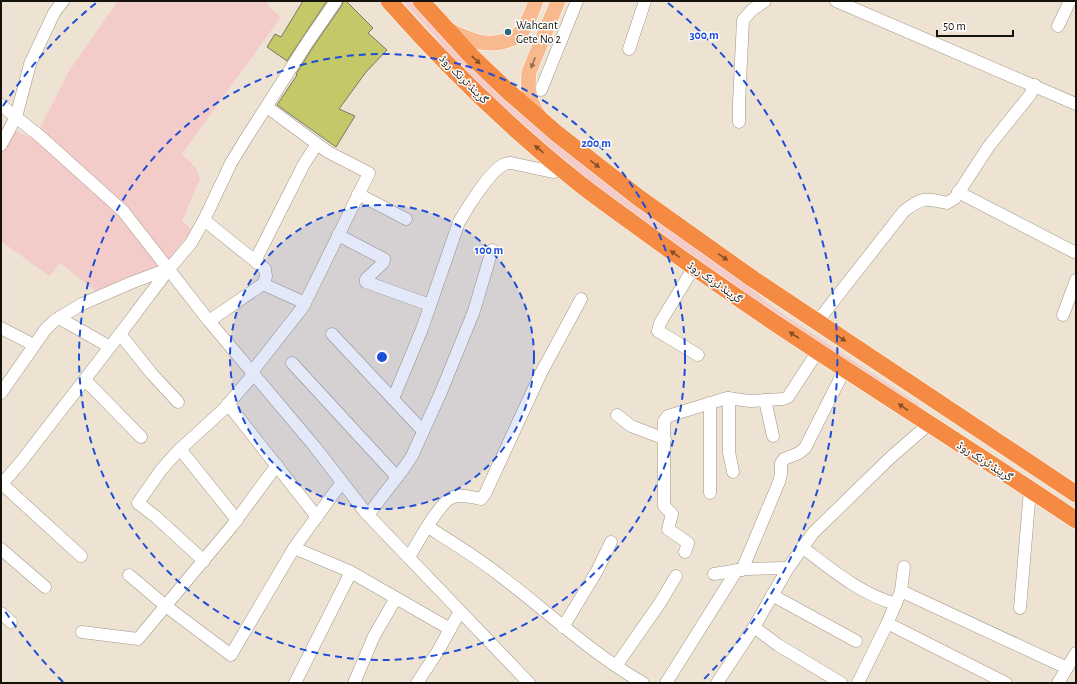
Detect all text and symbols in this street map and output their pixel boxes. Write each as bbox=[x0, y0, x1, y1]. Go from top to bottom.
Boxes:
scale bar bbox=[937, 12, 1013, 38]
place label: Wahcant Gete No 2 bbox=[516, 19, 561, 45]
text: 50 m bbox=[943, 20, 966, 32]
marker: Wahcant Gete No 2 bbox=[503, 27, 513, 37]
text: 300 m bbox=[689, 29, 719, 41]
street label: گرینڈ ٹرنک روڈ bbox=[436, 52, 491, 107]
one-way arrow bbox=[471, 55, 481, 65]
one-way arrow bbox=[529, 58, 535, 70]
text: 200 m bbox=[581, 137, 611, 149]
one-way arrow bbox=[534, 144, 545, 153]
one-way arrow bbox=[590, 159, 601, 168]
text: 100 m bbox=[475, 244, 503, 256]
one-way arrow bbox=[670, 250, 681, 258]
one-way arrow bbox=[717, 253, 728, 261]
street label: گرینڈ ٹرنک روڈ bbox=[685, 259, 745, 306]
one-way arrow bbox=[788, 332, 800, 339]
one-way arrow bbox=[836, 334, 847, 342]
centre of rings bbox=[375, 350, 389, 364]
one-way arrow bbox=[897, 403, 908, 411]
street label: گرینڈ ٹرنک روڈ bbox=[954, 439, 1015, 484]

